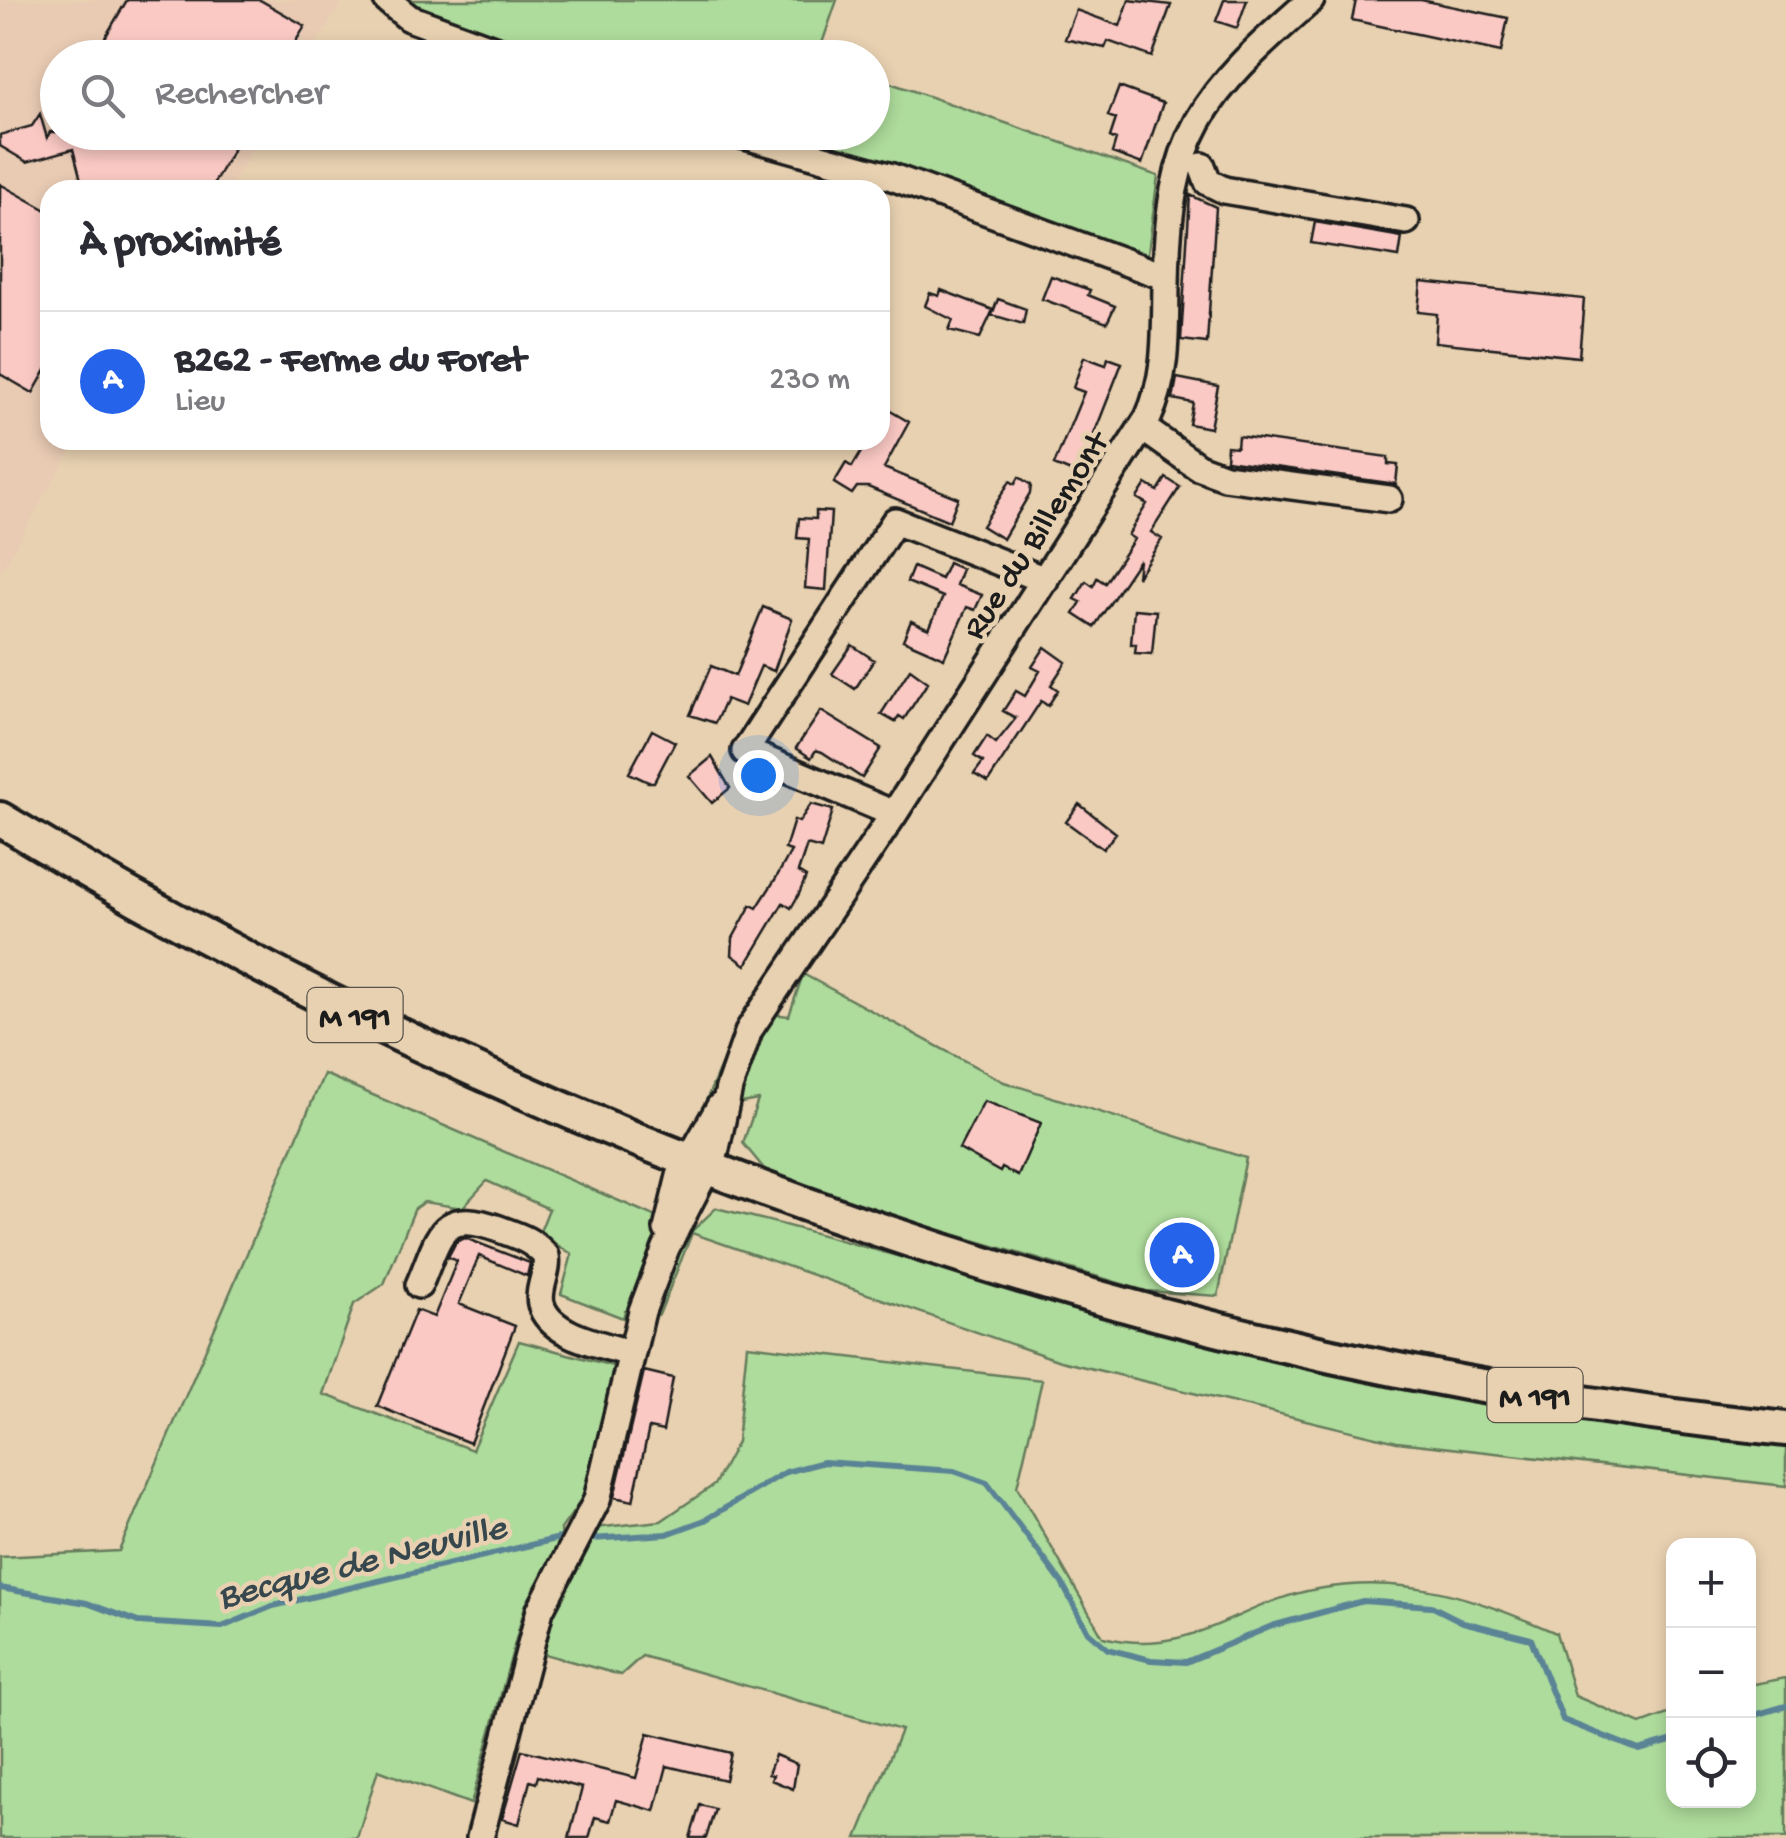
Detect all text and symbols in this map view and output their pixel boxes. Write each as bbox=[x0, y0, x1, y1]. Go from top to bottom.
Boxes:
search box bbox=[40, 40, 890, 150]
icon: search bbox=[75, 68, 130, 123]
text: Rechercher bbox=[155, 73, 327, 117]
text: À proximité bbox=[80, 221, 281, 270]
text: B262 - Ferme du Foret bbox=[175, 340, 526, 384]
text: A bbox=[103, 362, 122, 400]
text: 230 m bbox=[769, 362, 850, 400]
text: Lieu bbox=[175, 384, 225, 422]
street label: Rue du Billemont bbox=[955, 423, 1121, 648]
your location bbox=[733, 750, 784, 801]
road number: M 191 bbox=[308, 988, 402, 1042]
pin: A bbox=[1150, 1218, 1214, 1292]
road number: M 191 bbox=[1488, 1368, 1582, 1422]
water label: Becque de Neuville bbox=[214, 1507, 513, 1622]
map controls bbox=[1666, 1538, 1756, 1808]
button: + bbox=[1666, 1538, 1756, 1628]
button: − bbox=[1666, 1628, 1756, 1718]
button: locate bbox=[1666, 1718, 1756, 1808]

